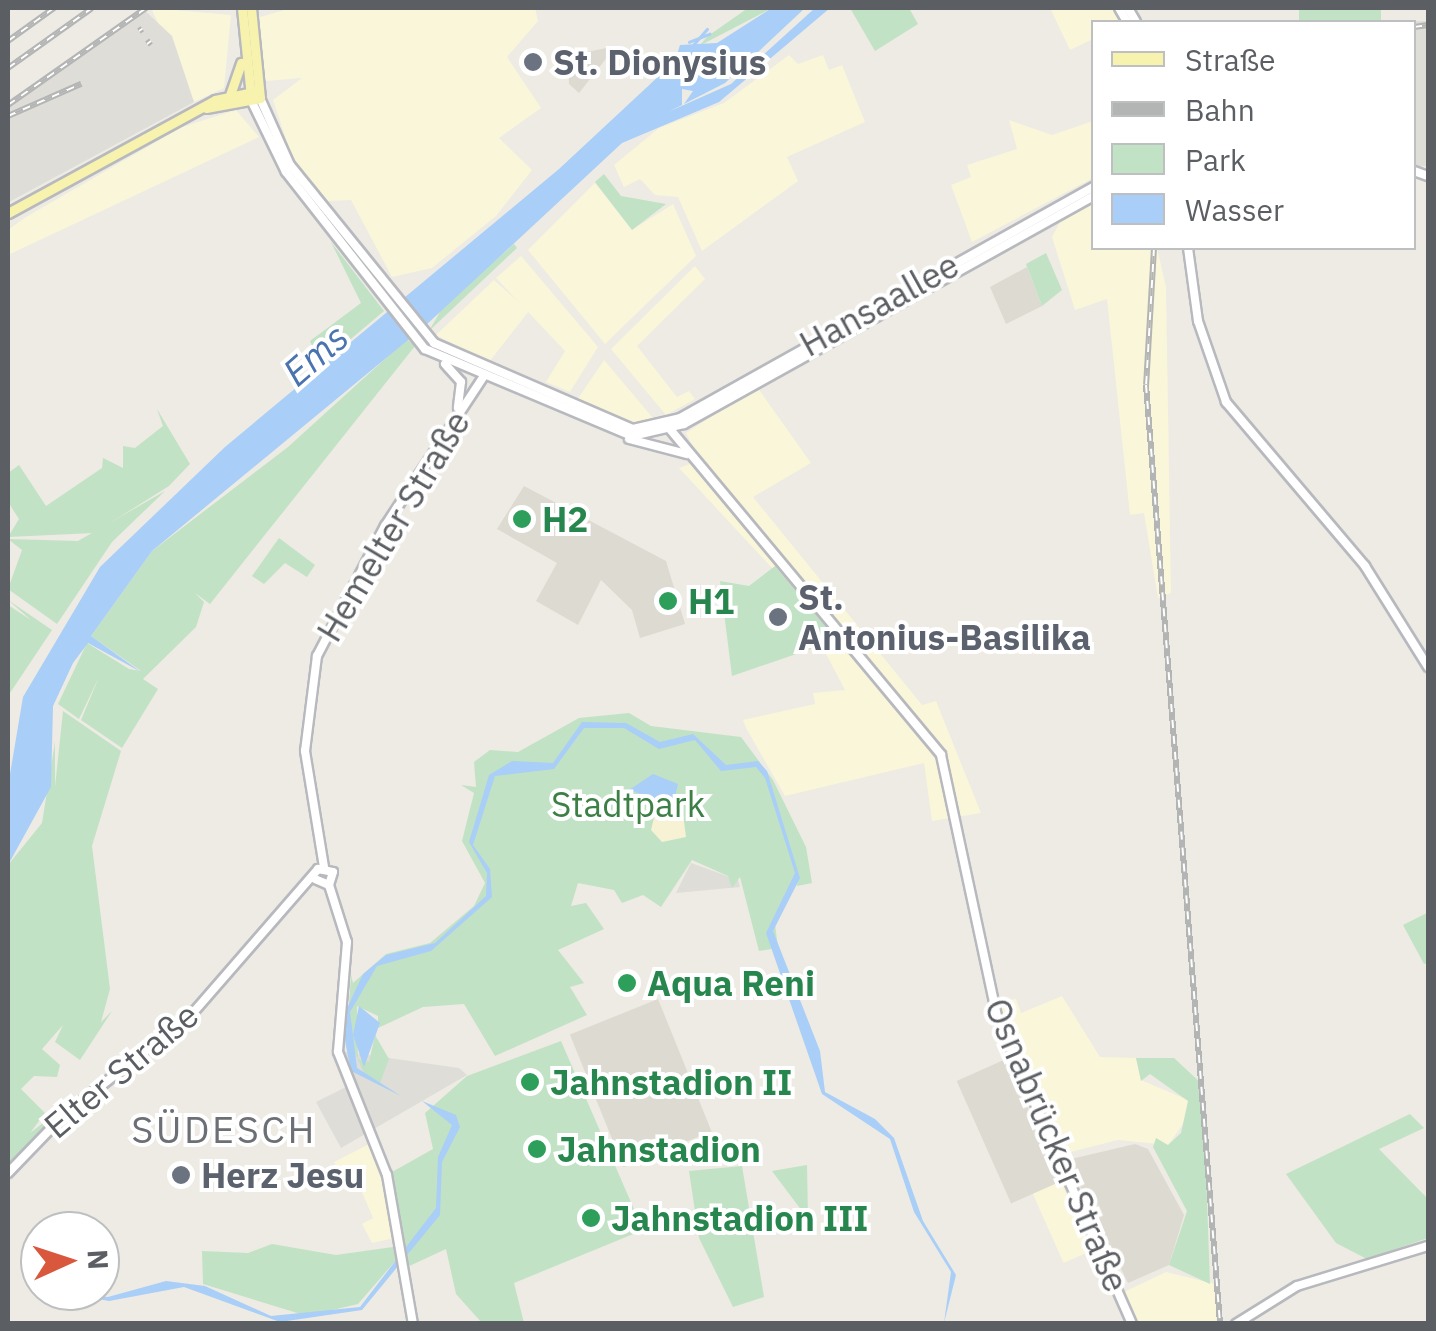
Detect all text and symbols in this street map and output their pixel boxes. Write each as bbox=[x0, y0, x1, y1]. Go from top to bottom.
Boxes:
legend bbox=[1091, 20, 1416, 250]
text: Straße bbox=[1185, 40, 1276, 79]
place label: St. Dionysius bbox=[553, 41, 766, 83]
marker: St. Dionysius bbox=[522, 51, 544, 73]
text: Bahn bbox=[1185, 90, 1255, 129]
text: Park bbox=[1185, 140, 1246, 179]
text: Wasser bbox=[1185, 190, 1284, 229]
street label: Hansaallee bbox=[792, 243, 966, 365]
water label: Ems bbox=[273, 313, 357, 395]
street label: Hemelter Straße bbox=[308, 403, 478, 649]
place label: H2 bbox=[542, 498, 588, 540]
marker: H2 bbox=[511, 508, 533, 530]
place label: St. Antonius-Basilika bbox=[798, 576, 1091, 658]
place label: H1 bbox=[688, 580, 734, 622]
marker: H1 bbox=[657, 590, 679, 612]
marker: St. Antonius-Basilika bbox=[767, 606, 789, 628]
park label: Stadtpark bbox=[551, 783, 705, 825]
place label: Aqua Reni bbox=[647, 962, 815, 1004]
marker: Aqua Reni bbox=[616, 972, 638, 994]
street label: Osnabrücker Straße bbox=[976, 992, 1138, 1298]
street label: Elter Straße bbox=[36, 994, 206, 1146]
place label: Jahnstadion II bbox=[550, 1061, 792, 1103]
marker: Jahnstadion II bbox=[519, 1071, 541, 1093]
district label: SÜDESCH bbox=[131, 1106, 317, 1152]
place label: Jahnstadion bbox=[557, 1128, 761, 1170]
marker: Jahnstadion bbox=[526, 1138, 548, 1160]
place label: Herz Jesu bbox=[201, 1154, 364, 1196]
marker: Herz Jesu bbox=[170, 1164, 192, 1186]
place label: Jahnstadion III bbox=[611, 1197, 868, 1239]
marker: Jahnstadion III bbox=[580, 1207, 602, 1229]
north arrow bbox=[20, 1211, 120, 1311]
text: N bbox=[79, 1248, 117, 1271]

